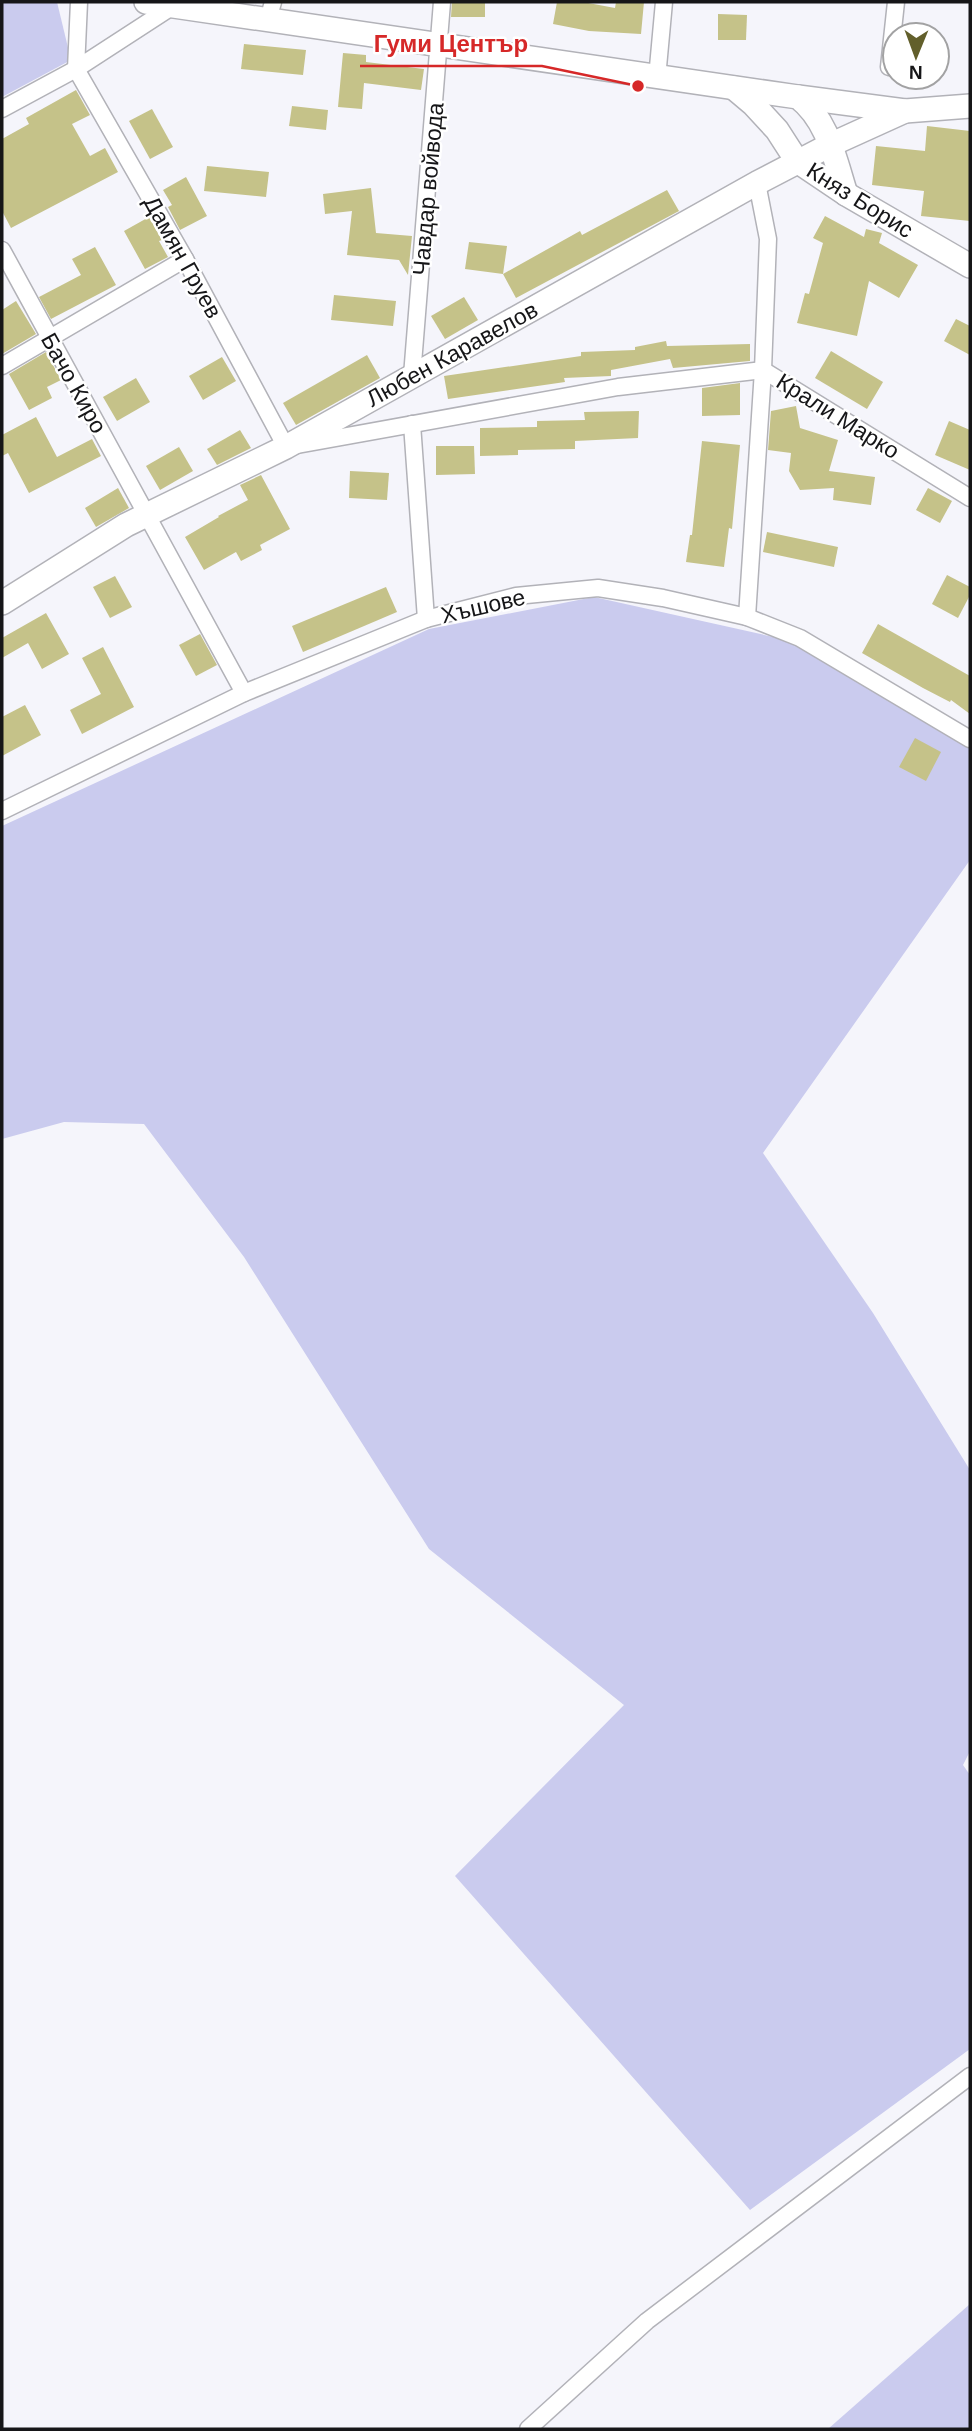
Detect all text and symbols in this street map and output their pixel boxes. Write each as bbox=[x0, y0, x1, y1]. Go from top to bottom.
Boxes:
callout: Гуми Център bbox=[360, 21, 542, 66]
north arrow bbox=[881, 21, 951, 91]
text: Гуми Център bbox=[374, 30, 528, 57]
text: N bbox=[909, 62, 923, 83]
street label: Чавдар войвода bbox=[407, 101, 449, 277]
street label: Княз Борис bbox=[802, 157, 918, 243]
street label: Дамян Груев bbox=[139, 191, 227, 323]
street label: Любен Каравелов bbox=[362, 296, 542, 412]
street label: Бачо Киро bbox=[36, 328, 112, 438]
street label: Крали Марко bbox=[772, 368, 904, 464]
street label: Хъшове bbox=[438, 584, 528, 628]

